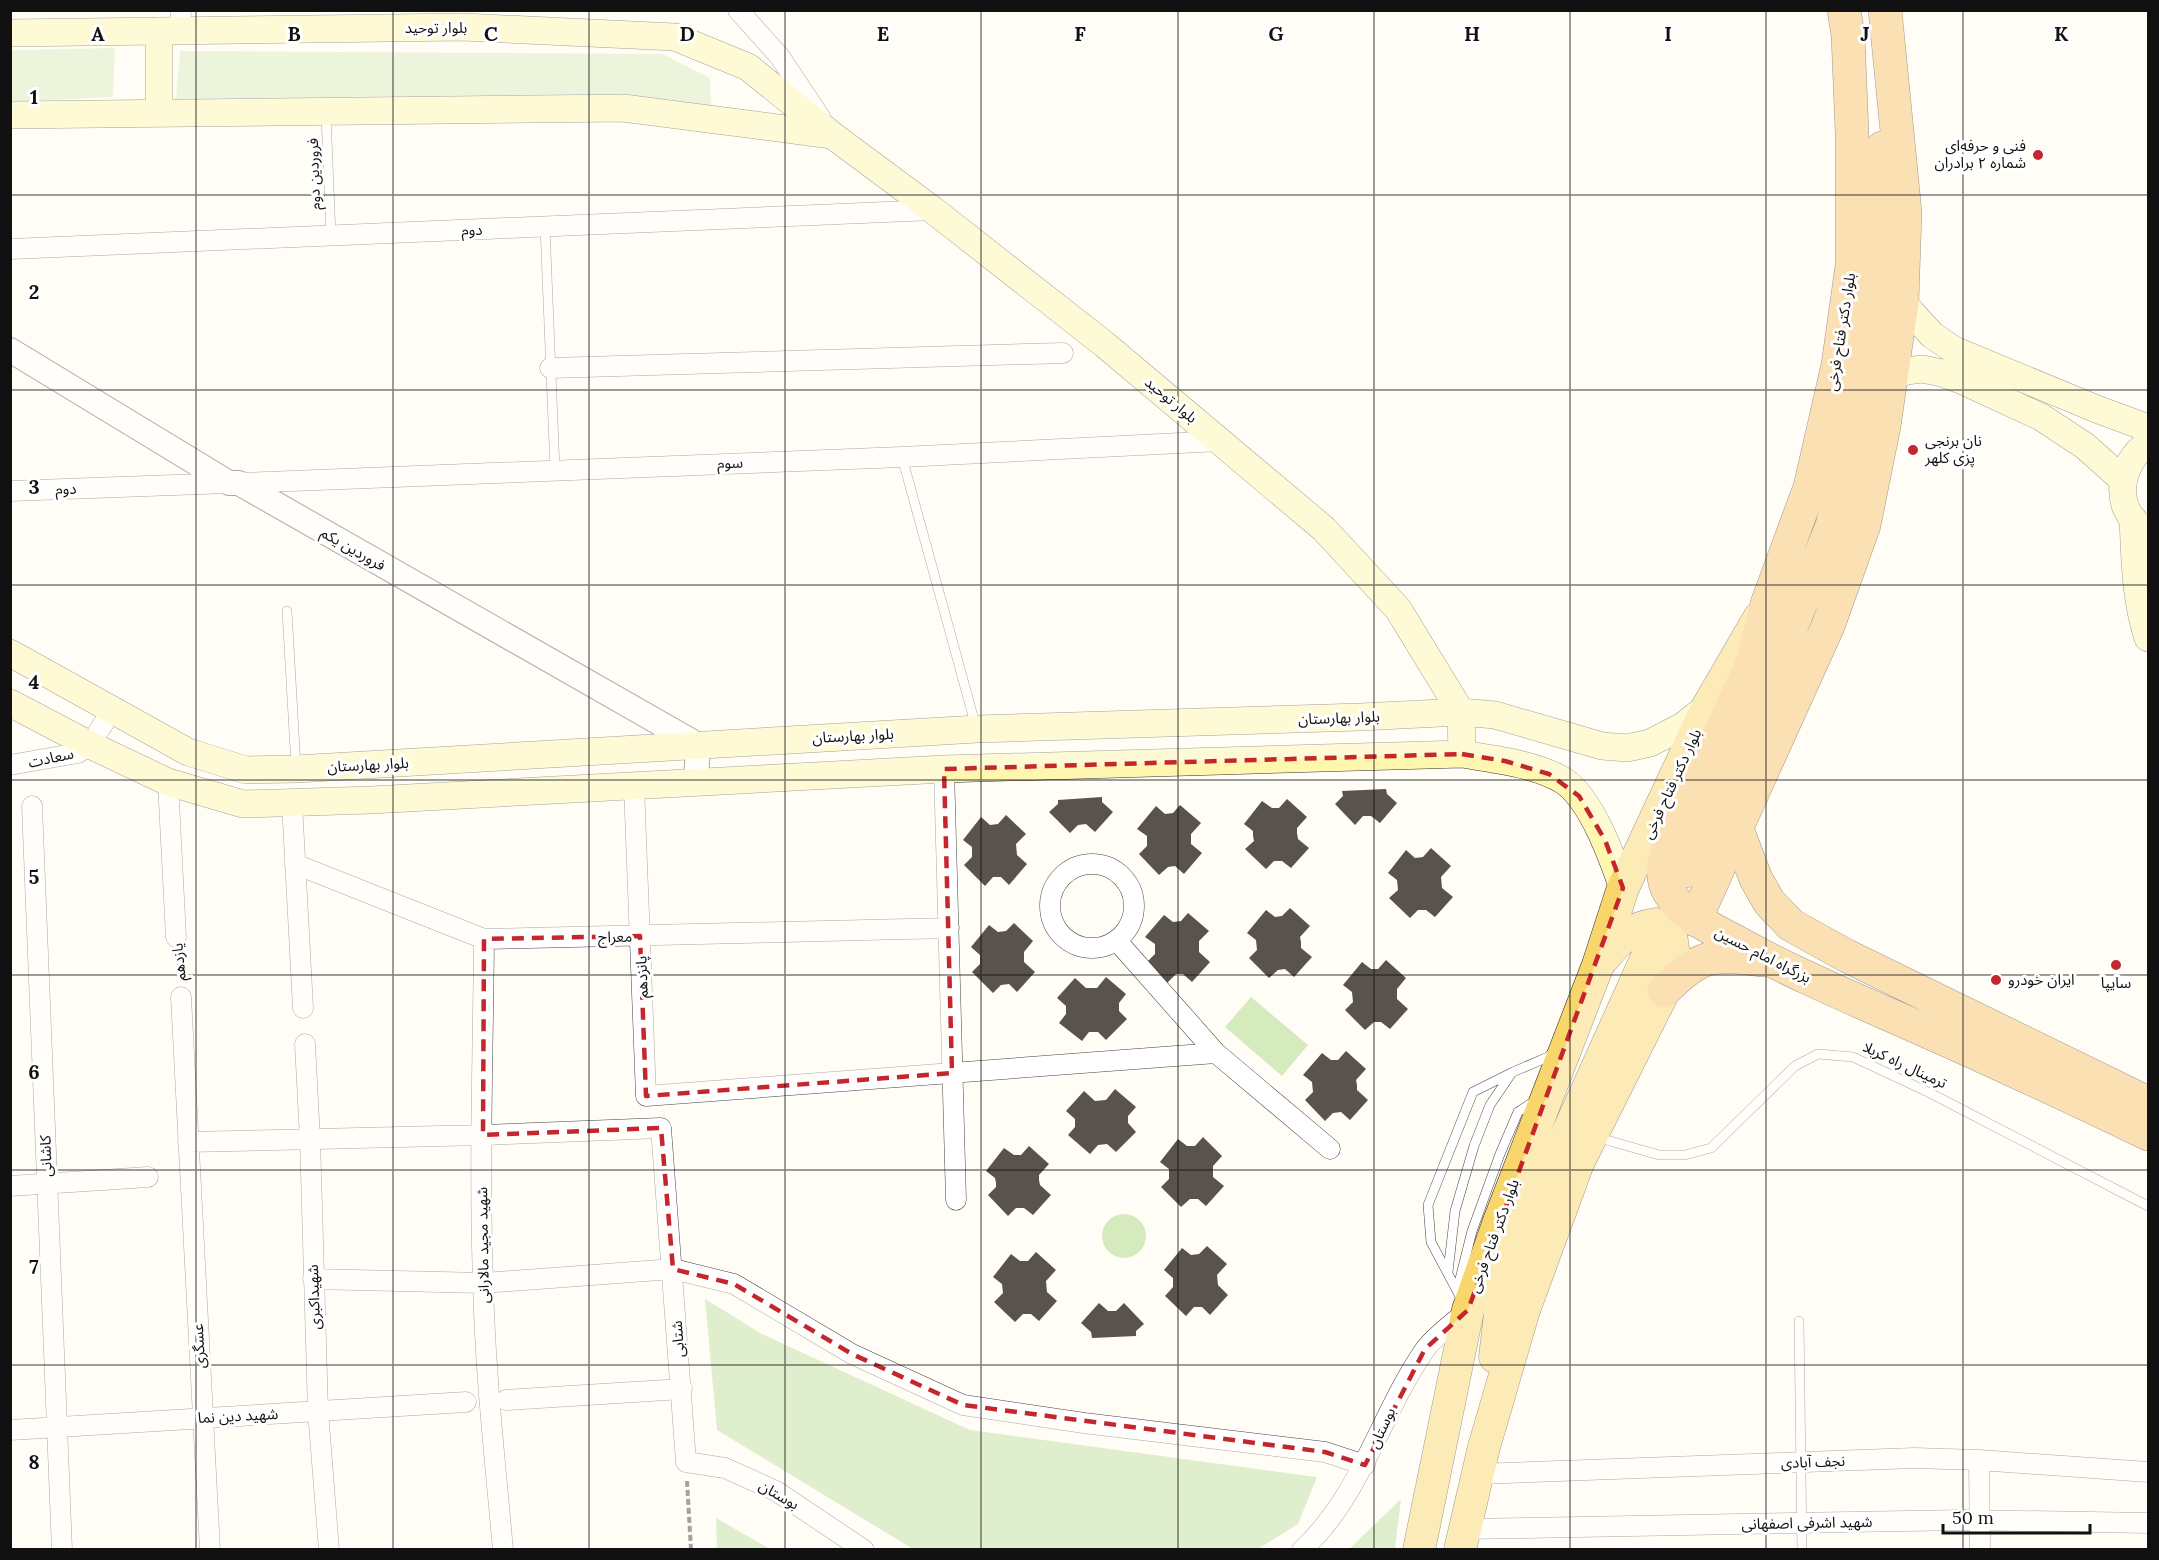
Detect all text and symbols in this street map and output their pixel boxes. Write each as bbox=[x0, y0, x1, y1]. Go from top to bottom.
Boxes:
street label: بلوار توحید bbox=[405, 18, 467, 37]
text: A bbox=[91, 21, 105, 46]
text: B bbox=[287, 21, 301, 46]
text: C bbox=[484, 21, 498, 46]
text: D bbox=[679, 21, 695, 46]
text: E bbox=[877, 21, 889, 46]
text: F bbox=[1074, 21, 1086, 46]
text: G bbox=[1268, 21, 1284, 46]
text: H bbox=[1464, 21, 1480, 46]
text: I bbox=[1664, 21, 1672, 46]
text: J bbox=[1860, 21, 1870, 46]
text: K bbox=[2054, 21, 2069, 46]
text: 1 bbox=[30, 84, 38, 109]
place label: فنی و حرفه‌ای شماره ۲ برادران bbox=[1934, 136, 2026, 172]
street label: فروردین دوم bbox=[303, 137, 326, 210]
marker: فنی و حرفه‌ای شماره ۲ برادران bbox=[2031, 148, 2045, 162]
street label: دوم bbox=[461, 220, 483, 241]
street label: بلوار دکتر فتاح فرخی bbox=[1822, 271, 1862, 393]
text: 2 bbox=[29, 279, 39, 304]
street label: بلوار توحید bbox=[1141, 372, 1201, 427]
place label: نان برنجی پزی کلهر bbox=[1924, 431, 1982, 468]
marker: نان برنجی پزی کلهر bbox=[1906, 443, 1920, 457]
street label: سوم bbox=[717, 453, 744, 474]
text: 3 bbox=[28, 474, 40, 499]
street label: دوم bbox=[55, 479, 77, 500]
street label: فروردین یکم bbox=[317, 522, 389, 577]
text: 4 bbox=[29, 669, 40, 694]
street label: بلوار بهارستان bbox=[1298, 707, 1380, 728]
street label: بلوار بهارستان bbox=[812, 724, 894, 747]
street label: بلوار دکتر فتاح فرخی bbox=[1638, 726, 1708, 843]
street label: سعادت bbox=[26, 743, 76, 772]
street label: بلوار بهارستان bbox=[327, 753, 409, 776]
text: 5 bbox=[29, 864, 40, 889]
street label: بزرگراه امام حسین bbox=[1711, 922, 1814, 989]
street label: معراج bbox=[598, 927, 632, 949]
street label: یازدهم bbox=[167, 942, 192, 982]
street label: پانزدهم bbox=[631, 955, 654, 999]
marker: سایپا bbox=[2109, 958, 2123, 972]
place label: ایران خودرو bbox=[2008, 970, 2075, 989]
marker: ایران خودرو bbox=[1989, 973, 2003, 987]
place label: سایپا bbox=[2101, 973, 2132, 993]
street label: ترمینال راه کربلا bbox=[1860, 1037, 1950, 1092]
text: 6 bbox=[28, 1059, 40, 1084]
street label: کاشانی bbox=[35, 1134, 56, 1177]
street label: بلوار دکتر فتاح فرخی bbox=[1464, 1176, 1526, 1296]
street label: شهید مجید مالارانی bbox=[472, 1186, 493, 1303]
text: 7 bbox=[29, 1254, 39, 1279]
street label: شهیداکبری bbox=[303, 1264, 324, 1330]
street label: شتابی bbox=[667, 1320, 688, 1358]
street label: عسگری bbox=[188, 1322, 209, 1369]
street label: شهید دین نما bbox=[197, 1404, 279, 1427]
street label: بوستان bbox=[1364, 1404, 1399, 1451]
text: 8 bbox=[28, 1449, 40, 1474]
street label: نجف آبادی bbox=[1780, 1451, 1846, 1472]
street label: بوستان bbox=[756, 1476, 803, 1514]
scale bar bbox=[1943, 1497, 2090, 1535]
text: 50 m bbox=[1952, 1506, 1994, 1529]
street label: شهید اشرفی اصفهانی bbox=[1741, 1512, 1873, 1533]

